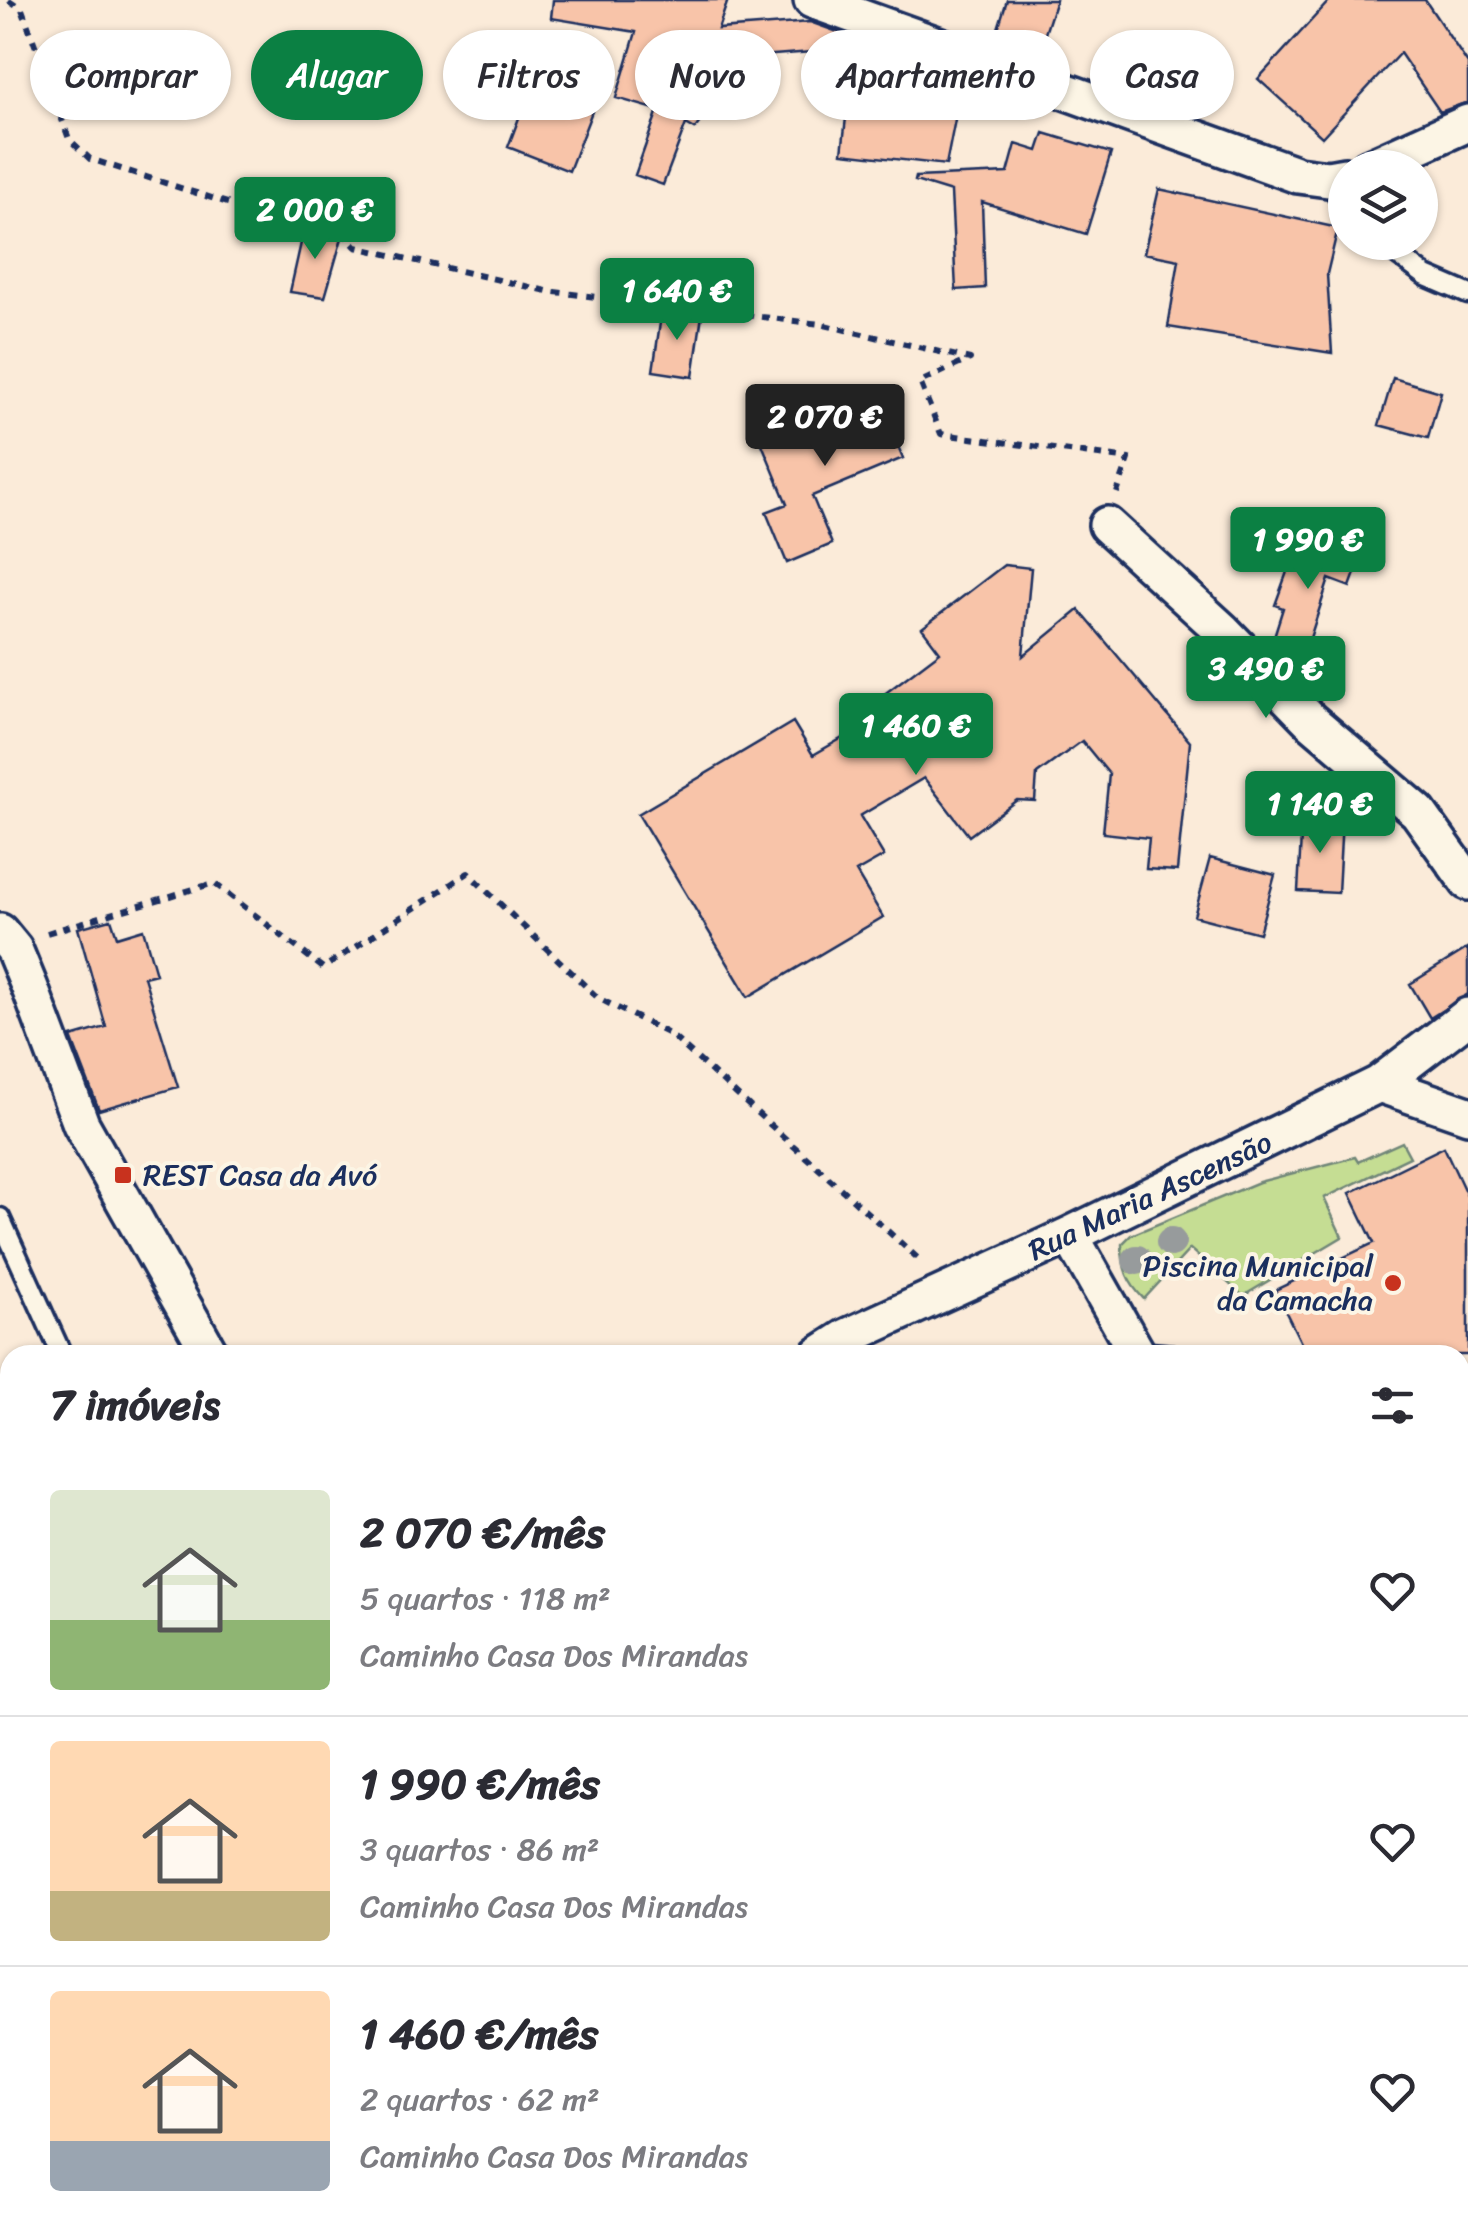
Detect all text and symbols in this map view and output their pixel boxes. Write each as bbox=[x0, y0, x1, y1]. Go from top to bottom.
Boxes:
chip: Comprar bbox=[30, 30, 231, 120]
chip: Alugar bbox=[251, 30, 423, 120]
chip: Filtros bbox=[443, 30, 615, 120]
chip: Novo bbox=[635, 30, 781, 120]
chip: Apartamento bbox=[801, 30, 1070, 120]
chip: Casa bbox=[1090, 30, 1234, 120]
map controls bbox=[1328, 150, 1438, 260]
button: layers bbox=[1328, 150, 1438, 260]
pin: 2 000 € bbox=[223, 177, 407, 262]
text: 2 000 € bbox=[256, 181, 374, 238]
pin: 1 640 € bbox=[585, 258, 769, 343]
text: 1 640 € bbox=[622, 262, 732, 319]
pin: 2 070 € bbox=[733, 384, 917, 469]
text: 2 070 € bbox=[767, 388, 883, 445]
pin: 1 990 € bbox=[1216, 507, 1400, 592]
text: 1 990 € bbox=[1252, 511, 1364, 568]
pin: 3 490 € bbox=[1174, 636, 1358, 721]
text: 3 490 € bbox=[1208, 640, 1324, 697]
pin: 1 460 € bbox=[824, 693, 1008, 778]
text: 1 460 € bbox=[861, 697, 971, 754]
pin: 1 140 € bbox=[1228, 771, 1412, 856]
text: 1 140 € bbox=[1267, 775, 1373, 832]
street label: Rua Maria Ascensão bbox=[1019, 1116, 1281, 1276]
place label: REST Casa da Avó bbox=[143, 1148, 378, 1202]
marker: REST Casa da Avó bbox=[112, 1164, 134, 1186]
place label: Piscina Municipal da Camacha bbox=[1143, 1239, 1374, 1327]
marker: Piscina Municipal da Camacha bbox=[1382, 1272, 1404, 1294]
text: 7 imóveis bbox=[50, 1368, 220, 1442]
icon: filters bbox=[1365, 1378, 1420, 1433]
text: 2 070 €/mês bbox=[360, 1496, 605, 1570]
icon: home bbox=[130, 1530, 250, 1650]
icon: heart bbox=[1365, 1563, 1420, 1618]
text: 5 quartos · 118 m² bbox=[360, 1570, 611, 1627]
text: Caminho Casa Dos Mirandas bbox=[360, 1627, 748, 1684]
text: 1 990 €/mês bbox=[360, 1747, 600, 1821]
icon: home bbox=[130, 1781, 250, 1901]
icon: heart bbox=[1365, 1814, 1420, 1869]
text: 3 quartos · 86 m² bbox=[360, 1821, 599, 1878]
text: Caminho Casa Dos Mirandas bbox=[360, 1878, 748, 1935]
text: 1 460 €/mês bbox=[360, 1997, 598, 2071]
icon: home bbox=[130, 2031, 250, 2151]
icon: heart bbox=[1365, 2064, 1420, 2119]
text: 2 quartos · 62 m² bbox=[360, 2071, 600, 2128]
text: Caminho Casa Dos Mirandas bbox=[360, 2128, 748, 2185]

